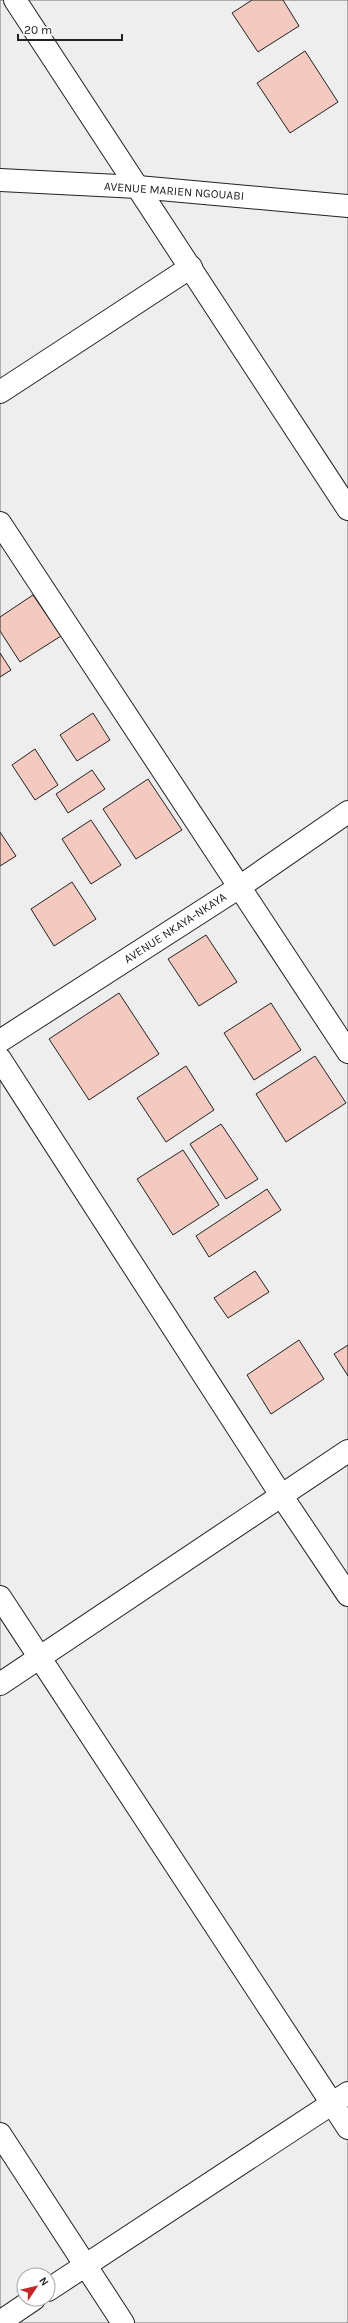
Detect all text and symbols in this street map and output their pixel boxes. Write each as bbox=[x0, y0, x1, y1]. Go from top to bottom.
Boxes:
scale bar bbox=[18, 16, 122, 42]
text: 20 m bbox=[24, 23, 52, 37]
street label: AVENUE MARIEN NGOUABI bbox=[103, 179, 245, 203]
street label: AVENUE NKAYA-NKAYA bbox=[121, 890, 229, 966]
north arrow bbox=[16, 2267, 56, 2307]
text: N bbox=[36, 2275, 51, 2289]

